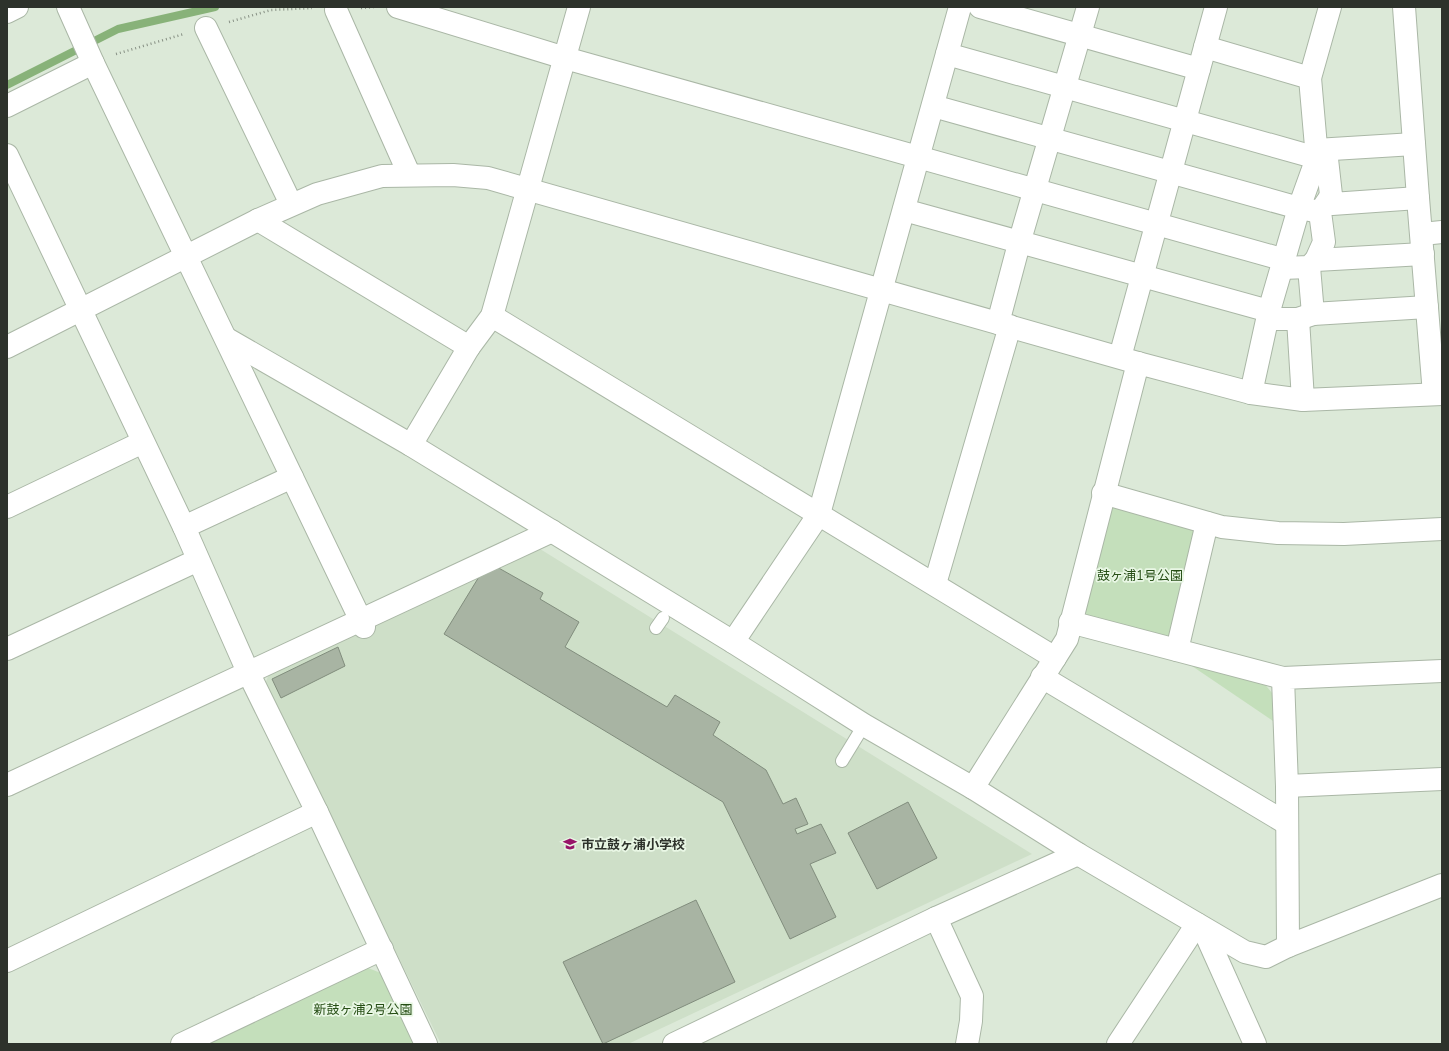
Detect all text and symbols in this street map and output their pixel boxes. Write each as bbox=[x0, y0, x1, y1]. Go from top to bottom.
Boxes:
park label: 鼓ヶ浦1号公園 bbox=[1097, 567, 1183, 585]
school or university icon: 市立鼓ヶ浦小学校 bbox=[562, 836, 578, 852]
place label: 市立鼓ヶ浦小学校 bbox=[581, 836, 685, 854]
park label: 新鼓ヶ浦2号公園 bbox=[314, 1001, 412, 1019]

